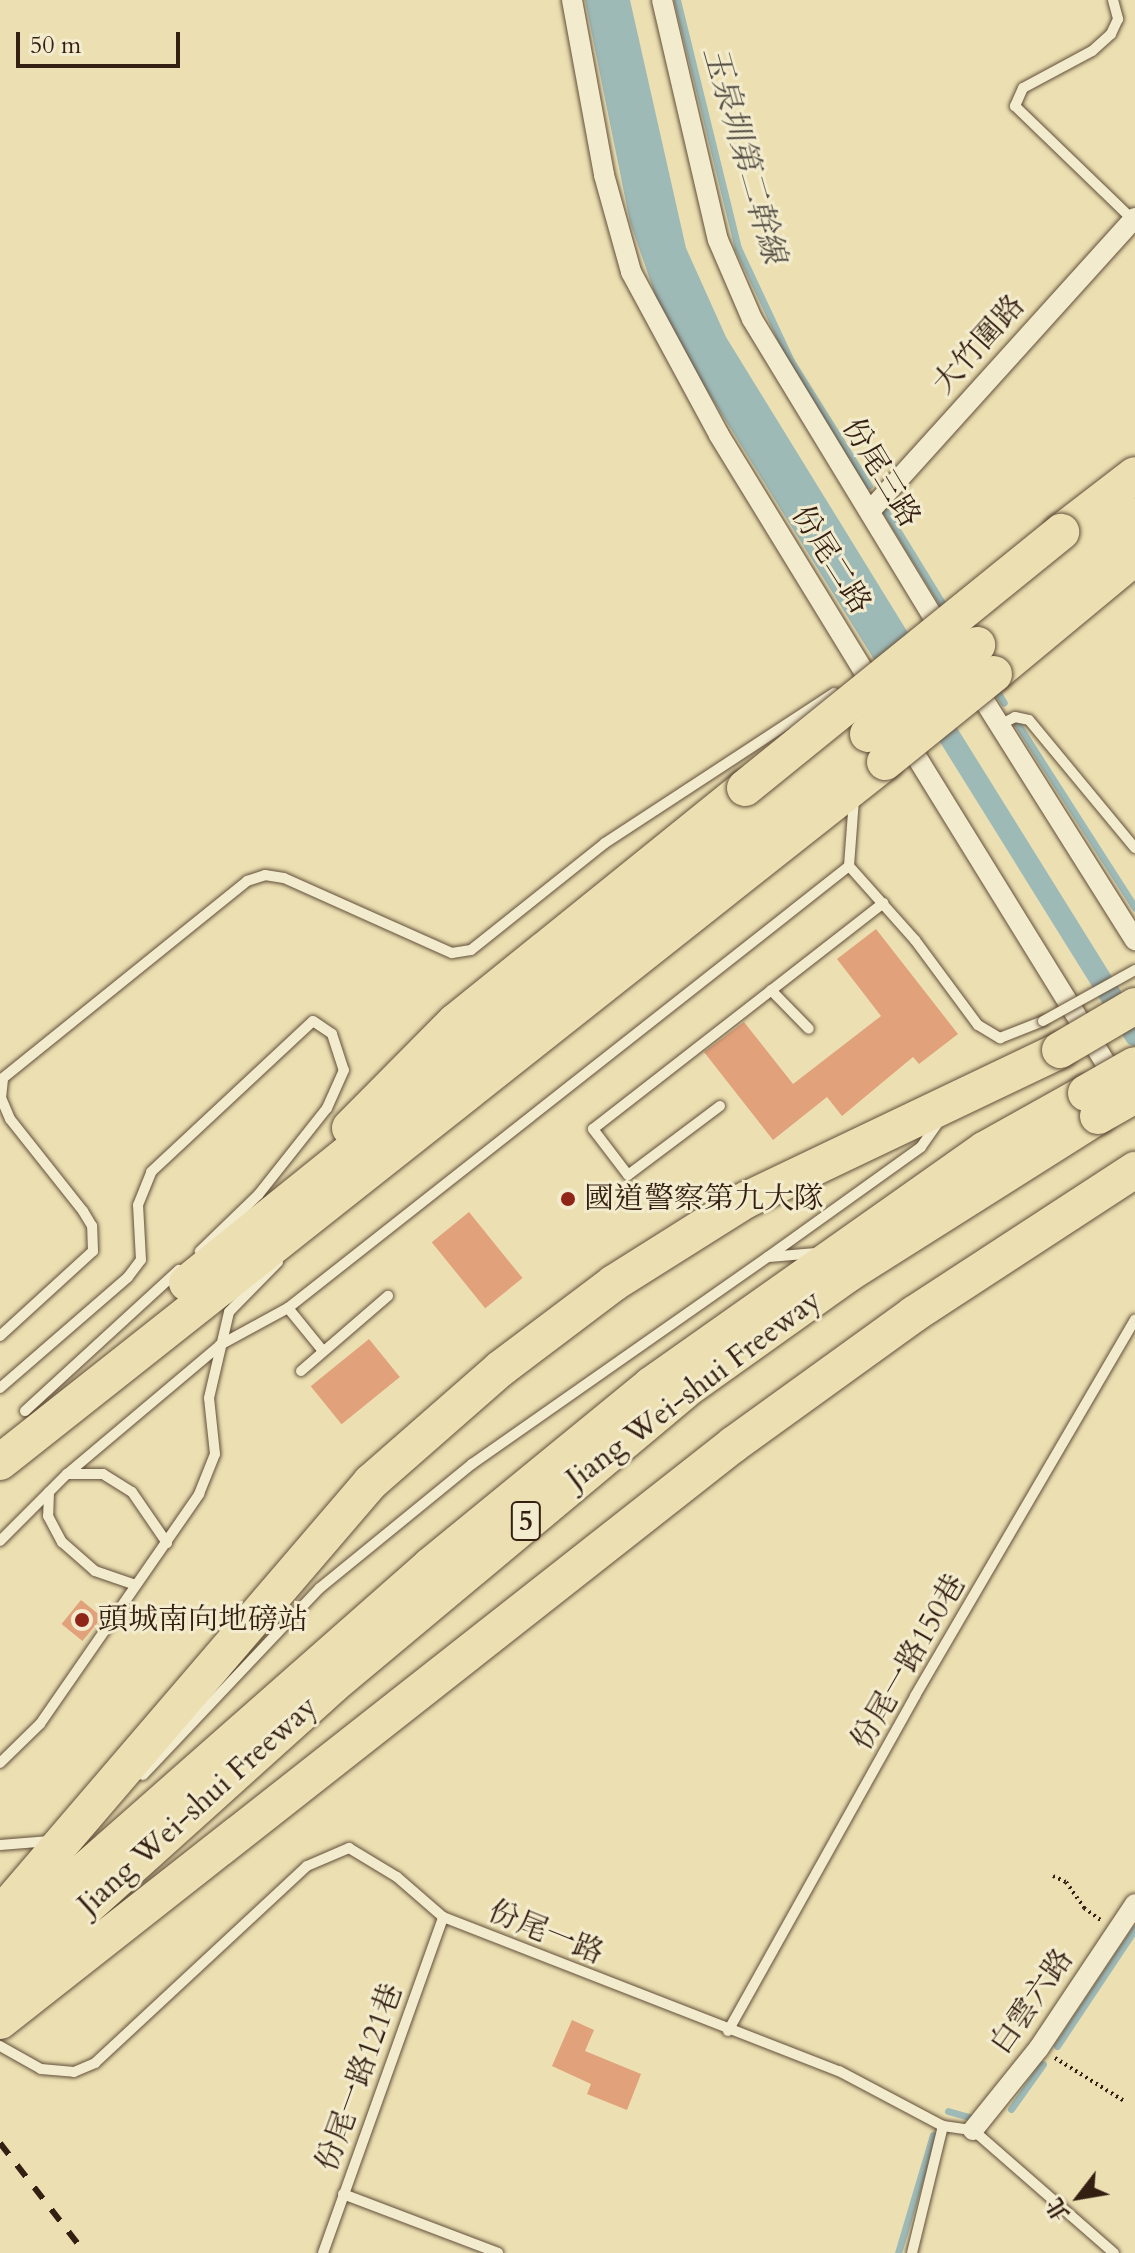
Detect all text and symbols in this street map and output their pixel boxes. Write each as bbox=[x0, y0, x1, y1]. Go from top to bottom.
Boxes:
scale bar bbox=[20, 16, 184, 66]
text: 50 m bbox=[30, 29, 81, 62]
water label: 玉泉圳第二幹線 bbox=[695, 42, 793, 268]
street label: 大竹圍路 bbox=[925, 288, 1033, 402]
street label: 份尾三路 bbox=[835, 412, 927, 534]
street label: 份尾二路 bbox=[784, 500, 878, 620]
place label: 國道警察第九大隊 bbox=[584, 1181, 824, 1217]
marker: 國道警察第九大隊 bbox=[559, 1190, 577, 1208]
street label: Jiang Wei-shui Freeway bbox=[560, 1282, 828, 1498]
road number: 5 bbox=[510, 1497, 542, 1545]
street label: 份尾一路150巷 bbox=[844, 1568, 974, 1756]
place label: 頭城南向地磅站 bbox=[98, 1602, 308, 1638]
marker: 頭城南向地磅站 bbox=[73, 1611, 91, 1629]
street label: Jiang Wei-shui Freeway bbox=[71, 1689, 325, 1923]
street label: 份尾一路 bbox=[484, 1894, 608, 1972]
street label: 白雲六路 bbox=[983, 1943, 1081, 2061]
street label: 份尾一路121巷 bbox=[310, 1979, 410, 2175]
north arrow bbox=[1039, 2157, 1119, 2237]
text: 北 bbox=[1040, 2192, 1077, 2227]

